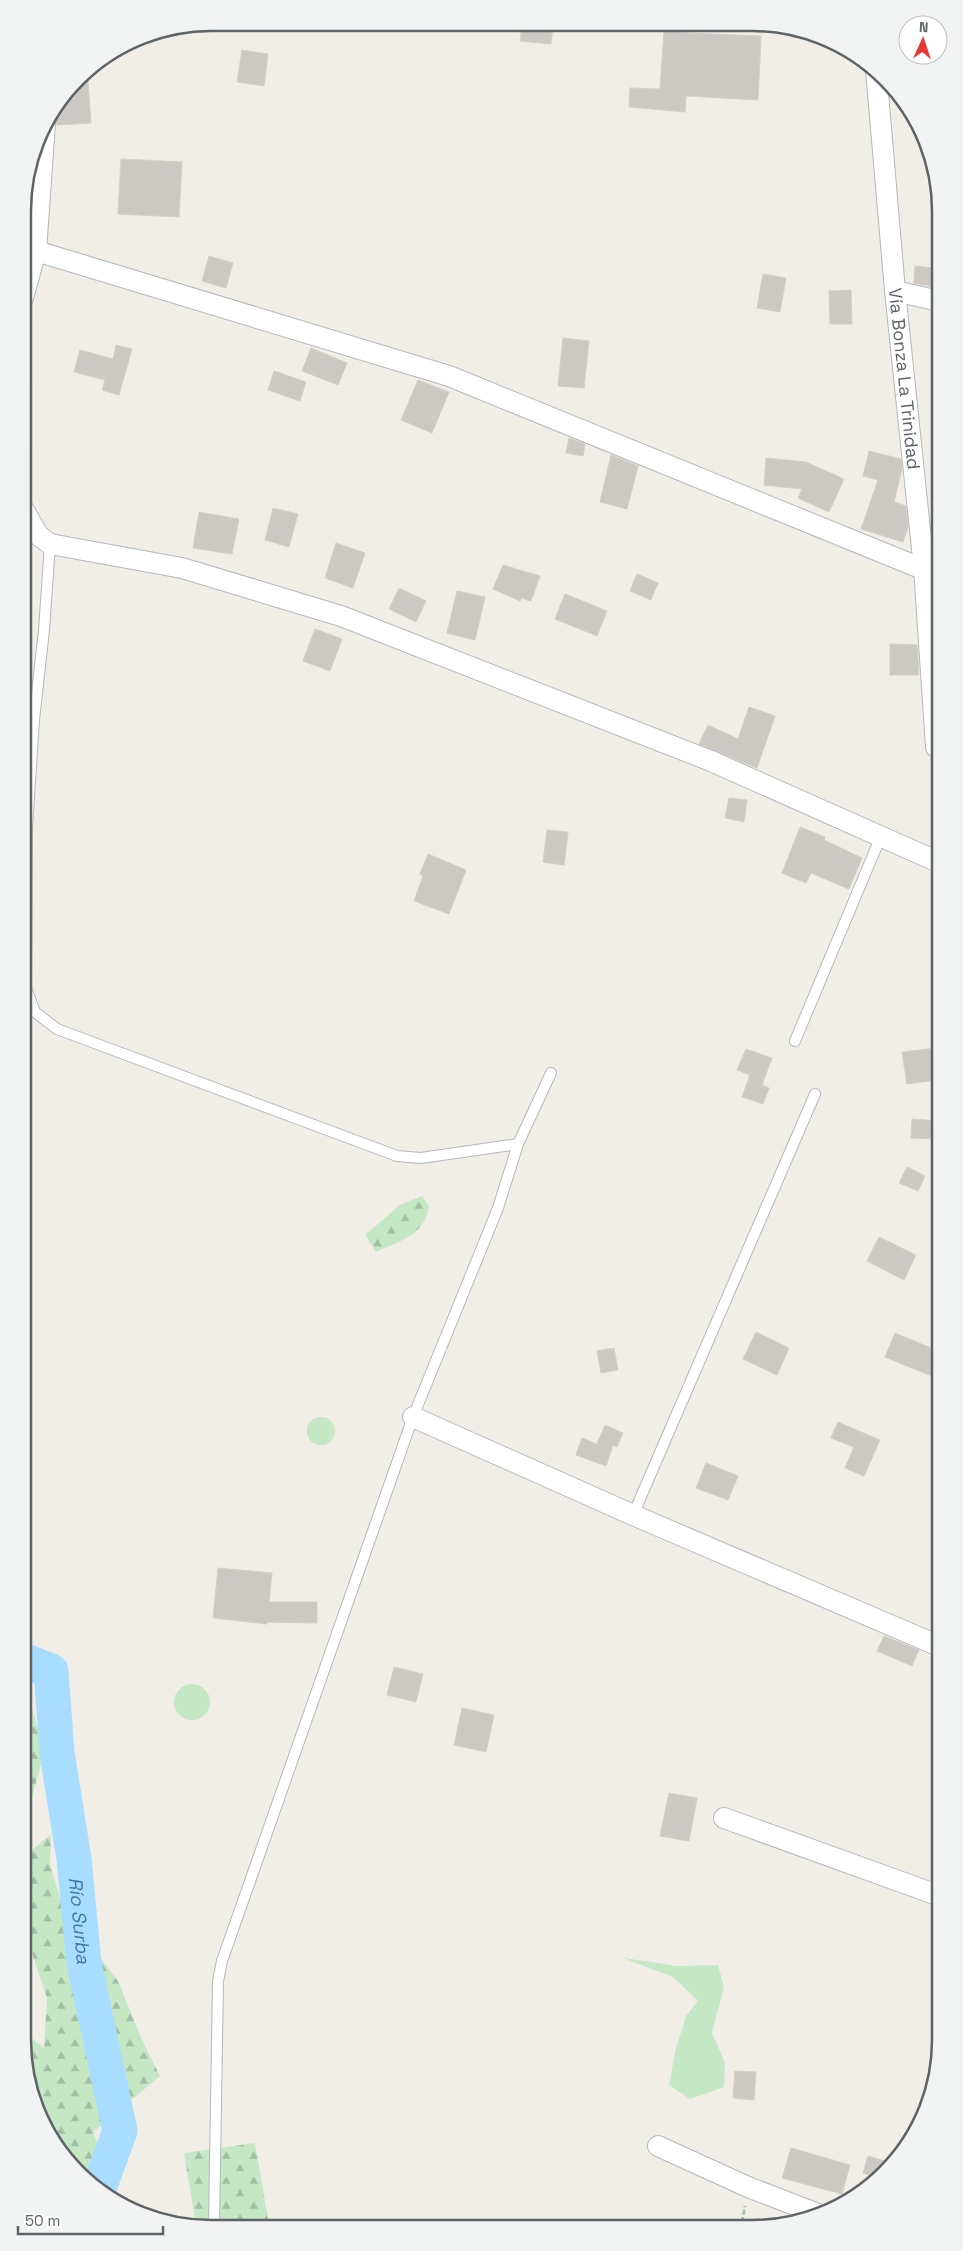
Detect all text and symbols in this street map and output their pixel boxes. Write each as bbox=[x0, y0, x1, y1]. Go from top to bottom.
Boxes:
north arrow bbox=[898, 15, 948, 65]
text: N bbox=[919, 18, 929, 36]
street label: Vía Bonza La Trinidad bbox=[884, 287, 926, 471]
water label: Río Surba bbox=[63, 1876, 96, 1965]
scale bar bbox=[18, 2204, 162, 2236]
text: 50 m bbox=[25, 2211, 60, 2230]

